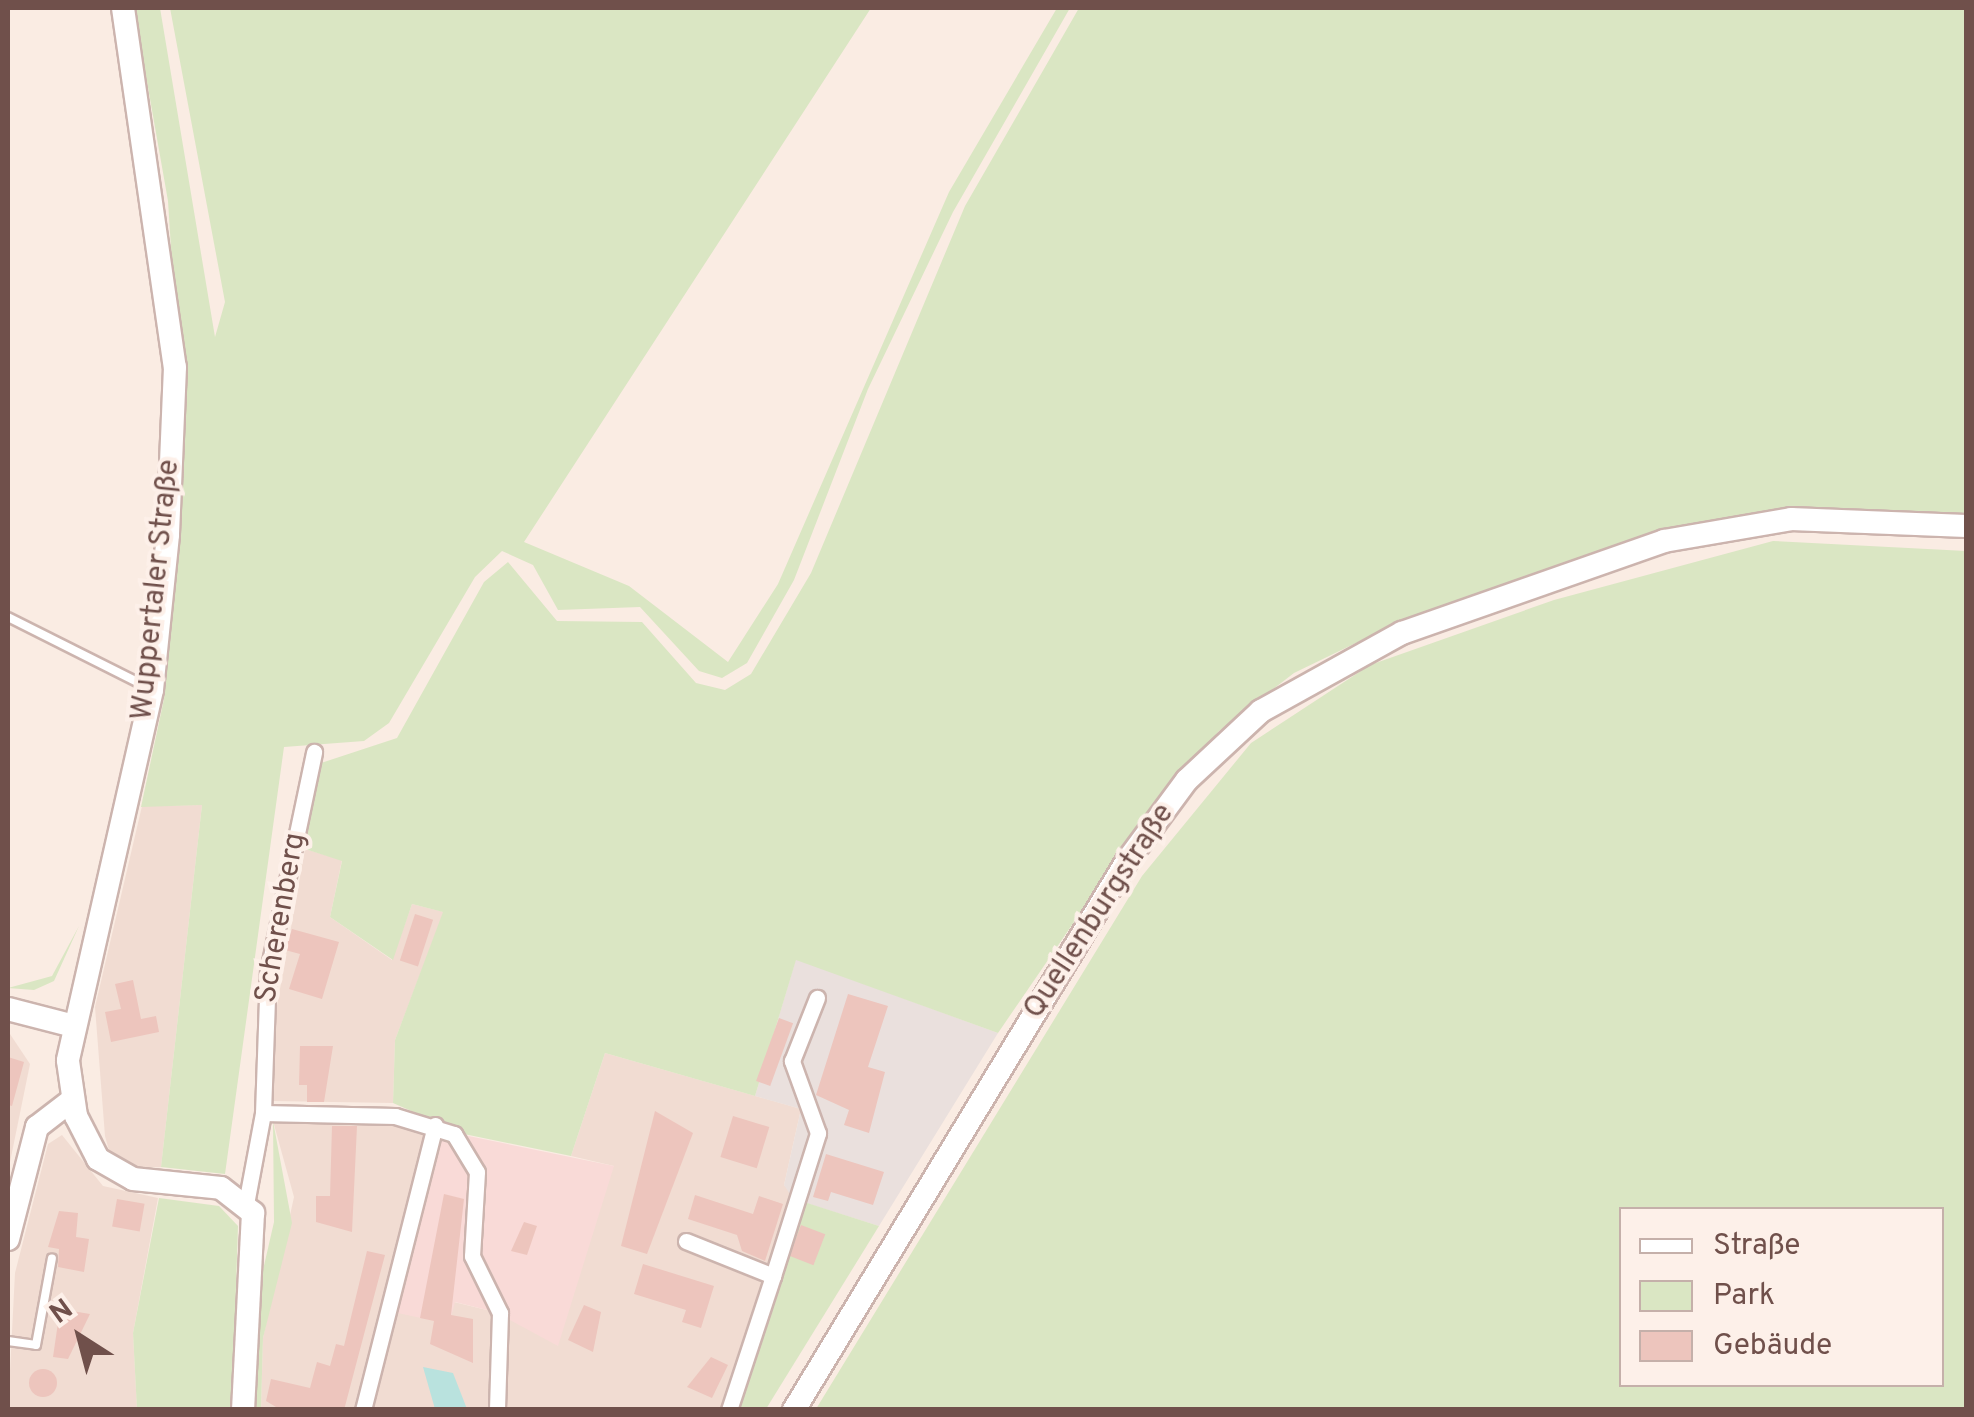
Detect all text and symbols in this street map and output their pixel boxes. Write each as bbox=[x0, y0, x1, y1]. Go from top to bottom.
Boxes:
street label: Wuppertaler Straße bbox=[125, 458, 189, 722]
street label: Quellenburgstraße bbox=[1017, 798, 1183, 1026]
street label: Scherenberg bbox=[249, 830, 315, 1006]
legend bbox=[1619, 1207, 1944, 1387]
text: Straße bbox=[1713, 1228, 1800, 1265]
text: Park bbox=[1713, 1278, 1775, 1315]
north arrow bbox=[30, 1287, 130, 1387]
text: N bbox=[44, 1292, 81, 1333]
text: Gebäude bbox=[1713, 1328, 1832, 1365]

